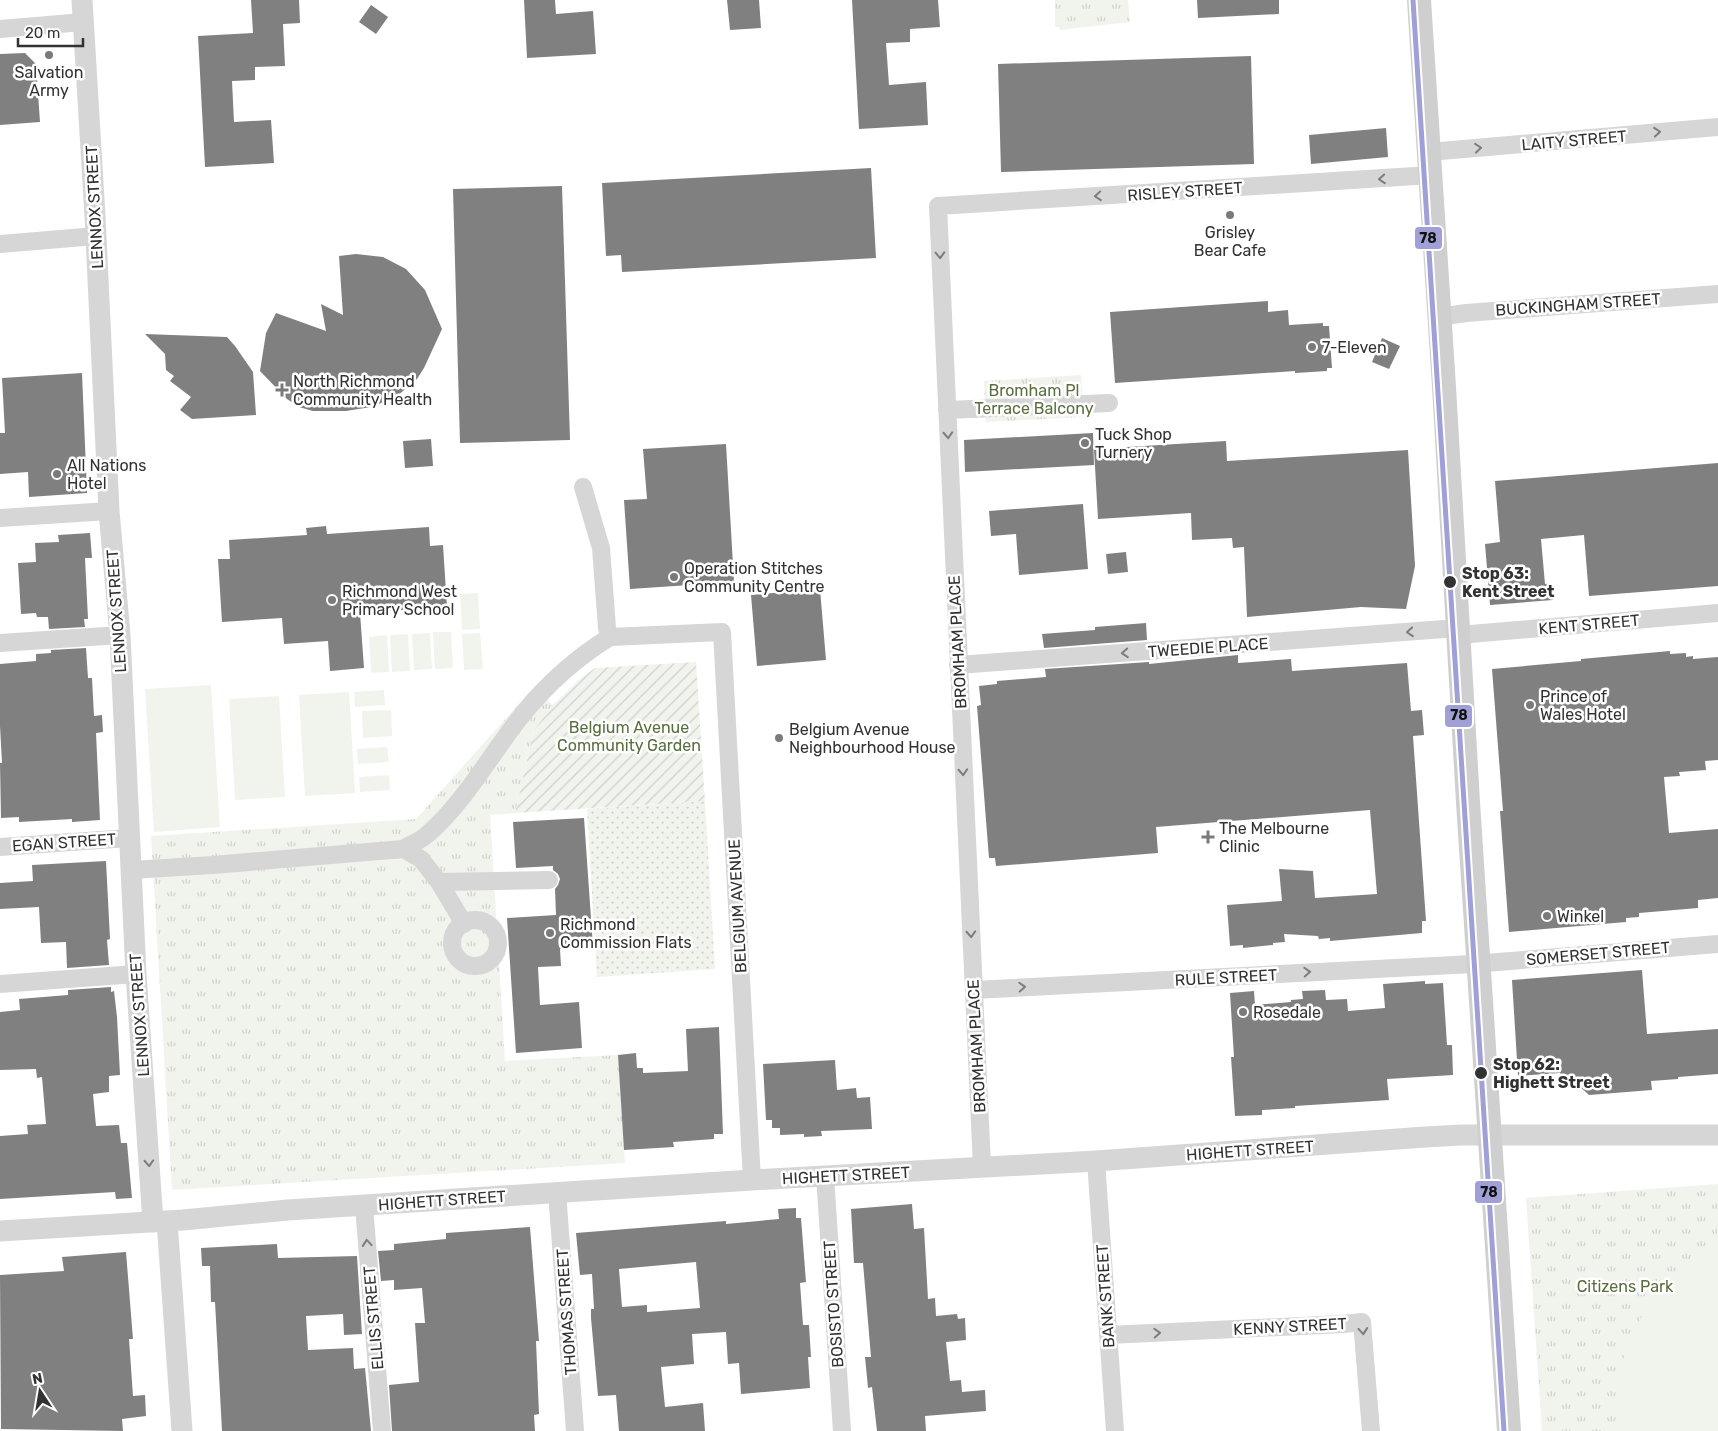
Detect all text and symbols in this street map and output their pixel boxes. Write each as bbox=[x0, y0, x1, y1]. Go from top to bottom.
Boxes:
scale bar bbox=[18, 15, 82, 47]
text: 20 m bbox=[25, 24, 60, 42]
marker: Salvation Army bbox=[43, 49, 55, 61]
place label: Salvation Army bbox=[15, 63, 83, 100]
street label: LAITY STREET bbox=[1521, 126, 1627, 155]
one-way arrow bbox=[1653, 127, 1661, 138]
one-way arrow bbox=[1474, 143, 1482, 154]
street label: LENNOX STREET bbox=[82, 145, 107, 269]
one-way arrow bbox=[1378, 173, 1386, 184]
street label: RISLEY STREET bbox=[1127, 178, 1243, 205]
one-way arrow bbox=[1093, 191, 1101, 202]
marker: Grisley Bear Cafe bbox=[1224, 209, 1236, 221]
place label: Grisley Bear Cafe bbox=[1194, 223, 1266, 260]
line badge: 78 bbox=[1414, 226, 1443, 250]
text: 78 bbox=[1419, 230, 1437, 247]
one-way arrow bbox=[935, 251, 946, 259]
street label: BUCKINGHAM STREET bbox=[1495, 289, 1661, 320]
place label: 7-Eleven bbox=[1322, 338, 1387, 357]
marker: 7-Eleven bbox=[1306, 341, 1318, 353]
place label: North Richmond Community Health bbox=[293, 372, 432, 409]
park label: Bromham Pl Terrace Balcony bbox=[975, 381, 1094, 418]
marker: North Richmond Community Health bbox=[275, 383, 289, 397]
place label: Tuck Shop Turnery bbox=[1095, 425, 1172, 462]
one-way arrow bbox=[943, 432, 953, 439]
marker: Tuck Shop Turnery bbox=[1079, 437, 1091, 449]
place label: All Nations Hotel bbox=[67, 456, 146, 493]
marker: All Nations Hotel bbox=[51, 468, 63, 480]
street label: LENNOX STREET bbox=[103, 549, 130, 673]
place label: Operation Stitches Community Centre bbox=[684, 559, 824, 596]
place label: Stop 63: Kent Street bbox=[1462, 564, 1555, 601]
marker: Operation Stitches Community Centre bbox=[668, 571, 680, 583]
marker: Stop 63: Kent Street bbox=[1442, 574, 1458, 590]
street label: BROMHAM PLACE bbox=[945, 575, 970, 709]
place label: Richmond West Primary School bbox=[342, 582, 457, 619]
marker: Richmond West Primary School bbox=[326, 594, 338, 606]
street label: KENT STREET bbox=[1538, 611, 1640, 638]
one-way arrow bbox=[1405, 626, 1413, 637]
street label: TWEEDIE PLACE bbox=[1147, 634, 1269, 661]
one-way arrow bbox=[1121, 648, 1129, 659]
place label: Prince of Wales Hotel bbox=[1540, 687, 1626, 724]
marker: Prince of Wales Hotel bbox=[1524, 699, 1536, 711]
line badge: 78 bbox=[1444, 704, 1473, 728]
text: 78 bbox=[1450, 707, 1468, 724]
park label: Belgium Avenue Community Garden bbox=[557, 718, 701, 755]
place label: Belgium Avenue Neighbourhood House bbox=[789, 720, 956, 757]
marker: Belgium Avenue Neighbourhood House bbox=[773, 732, 785, 744]
one-way arrow bbox=[958, 768, 969, 776]
place label: The Melbourne Clinic bbox=[1219, 819, 1329, 856]
street label: EGAN STREET bbox=[11, 829, 117, 856]
marker: The Melbourne Clinic bbox=[1201, 830, 1215, 844]
street label: BELGIUM AVENUE bbox=[725, 839, 750, 973]
place label: Winkel bbox=[1557, 907, 1604, 926]
marker: Winkel bbox=[1541, 910, 1553, 922]
place label: Richmond Commission Flats bbox=[560, 915, 692, 952]
marker: Richmond Commission Flats bbox=[544, 927, 556, 939]
one-way arrow bbox=[966, 931, 976, 939]
street label: SOMERSET STREET bbox=[1525, 938, 1671, 969]
street label: LENNOX STREET bbox=[126, 953, 153, 1077]
street label: RULE STREET bbox=[1174, 965, 1278, 990]
one-way arrow bbox=[1303, 967, 1311, 978]
street label: BROMHAM PLACE bbox=[964, 979, 989, 1113]
one-way arrow bbox=[1019, 982, 1027, 993]
place label: Rosedale bbox=[1253, 1003, 1321, 1022]
marker: Rosedale bbox=[1237, 1006, 1249, 1018]
place label: Stop 62: Highett Street bbox=[1493, 1055, 1610, 1092]
marker: Stop 62: Highett Street bbox=[1473, 1065, 1489, 1081]
street label: HIGHETT STREET bbox=[1185, 1137, 1315, 1164]
one-way arrow bbox=[144, 1160, 155, 1168]
street label: HIGHETT STREET bbox=[782, 1163, 910, 1188]
line badge: 78 bbox=[1474, 1180, 1503, 1204]
text: 78 bbox=[1480, 1184, 1498, 1201]
street label: HIGHETT STREET bbox=[377, 1187, 507, 1214]
one-way arrow bbox=[361, 1239, 372, 1247]
street label: BOSISTO STREET bbox=[820, 1240, 847, 1368]
street label: BANK STREET bbox=[1092, 1243, 1119, 1349]
street label: THOMAS STREET bbox=[553, 1248, 580, 1376]
street label: ELLIS STREET bbox=[359, 1265, 388, 1371]
park label: Citizens Park bbox=[1577, 1277, 1674, 1296]
street label: KENNY STREET bbox=[1233, 1314, 1347, 1339]
one-way arrow bbox=[1357, 1327, 1368, 1335]
one-way arrow bbox=[1153, 1328, 1161, 1338]
north arrow bbox=[15, 1366, 65, 1416]
text: N bbox=[31, 1369, 44, 1388]

